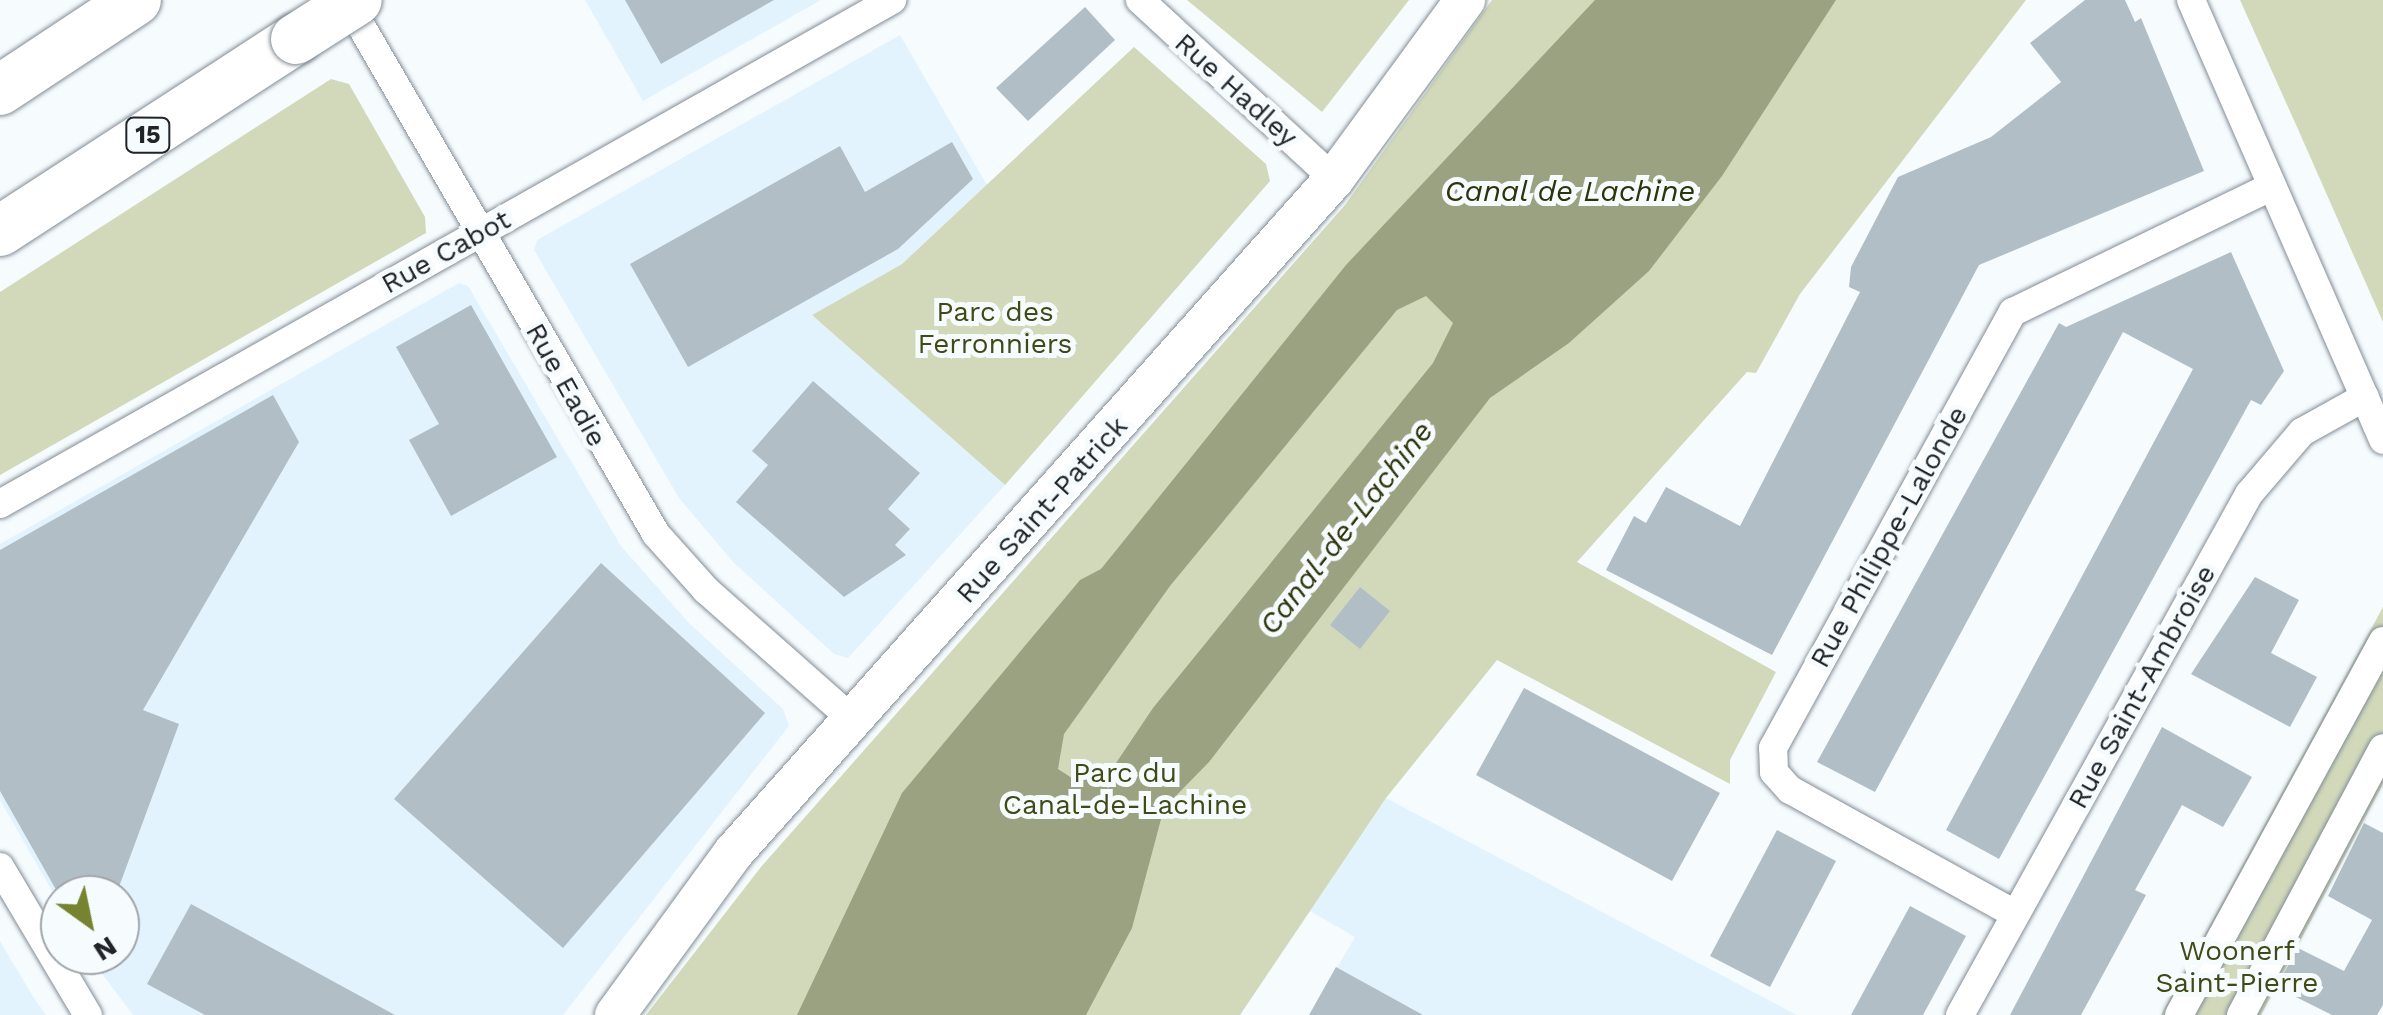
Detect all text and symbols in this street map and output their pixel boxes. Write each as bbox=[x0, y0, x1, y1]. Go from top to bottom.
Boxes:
street label: Rue Hadley bbox=[1168, 26, 1304, 154]
road number: 15 bbox=[123, 115, 173, 155]
water label: Canal de Lachine bbox=[1444, 173, 1696, 209]
street label: Rue Cabot bbox=[376, 203, 516, 301]
park label: Parc des Ferronniers bbox=[918, 295, 1072, 361]
street label: Rue Eadie bbox=[518, 317, 614, 453]
street label: Rue Philippe-Lalonde bbox=[1803, 400, 1975, 674]
street label: Rue Saint-Patrick bbox=[949, 410, 1135, 610]
water label: Canal-de-Lachine bbox=[1251, 414, 1441, 642]
street label: Rue Saint-Ambroise bbox=[2061, 559, 2223, 815]
park label: Parc du Canal-de-Lachine bbox=[1003, 756, 1247, 822]
north arrow bbox=[40, 875, 140, 975]
text: N bbox=[88, 929, 123, 968]
park label: Woonerf Saint-Pierre bbox=[2155, 934, 2319, 1000]

